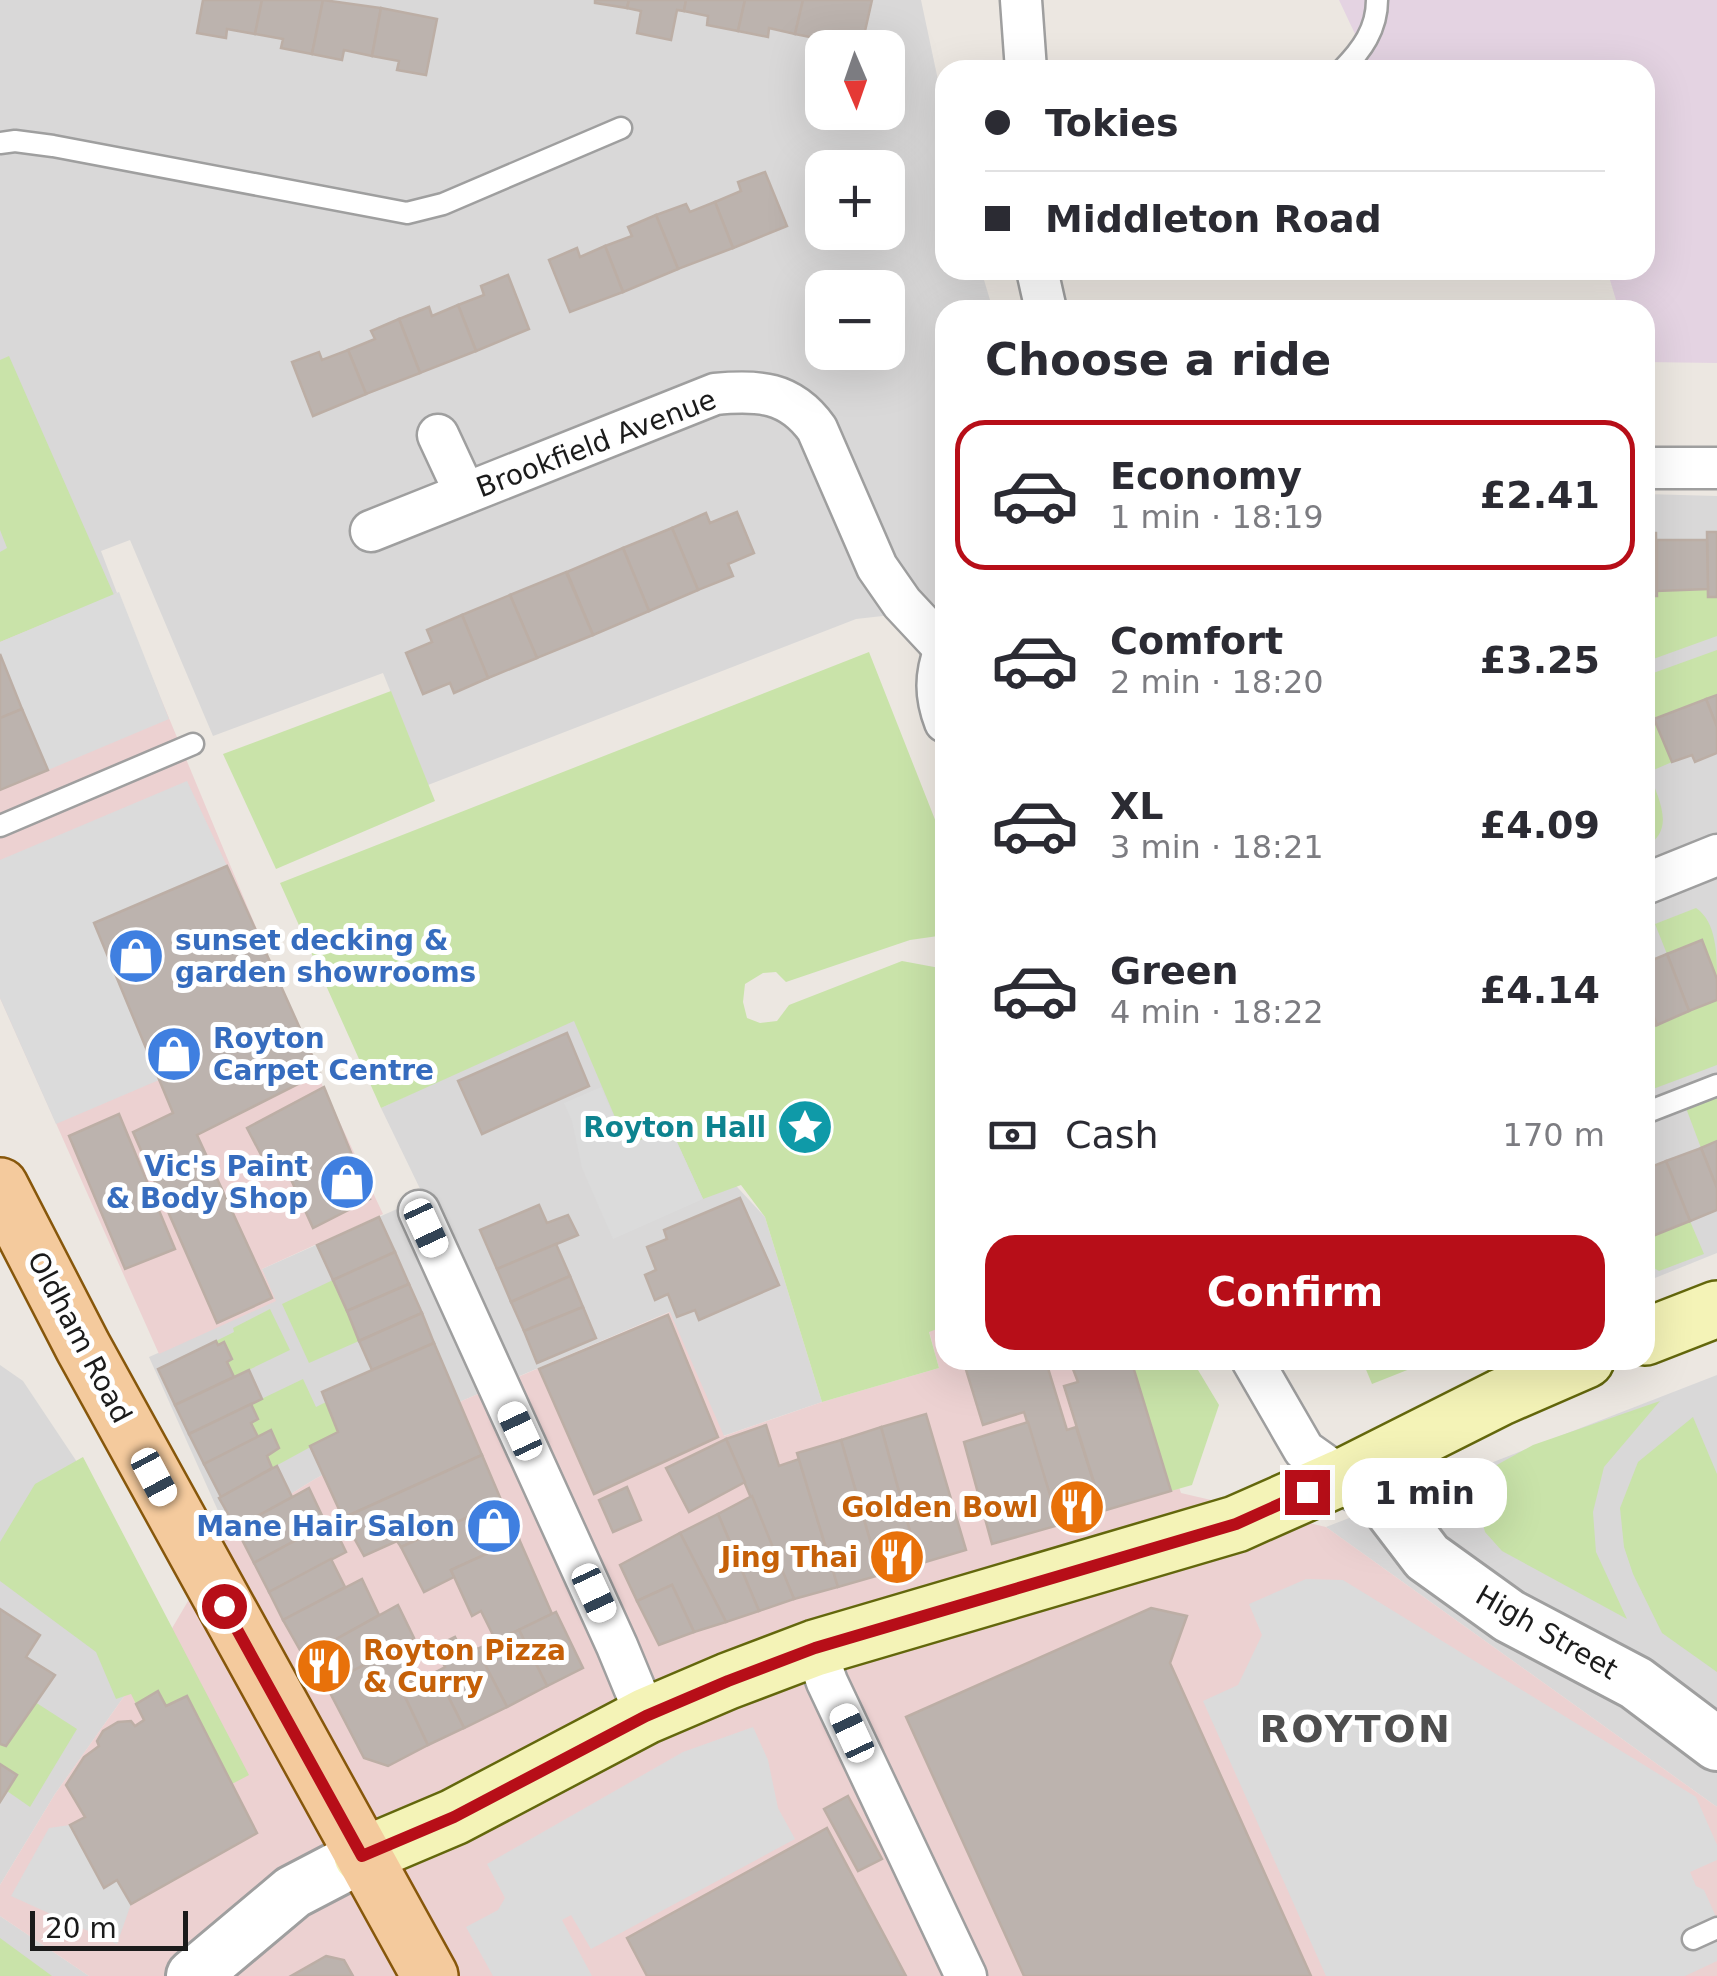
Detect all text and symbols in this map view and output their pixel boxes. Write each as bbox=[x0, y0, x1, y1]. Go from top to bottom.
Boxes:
north arrow bbox=[805, 30, 905, 130]
map controls bbox=[805, 30, 905, 370]
text: Tokies bbox=[1045, 101, 1179, 145]
button: + bbox=[805, 150, 905, 250]
text: Middleton Road bbox=[1045, 197, 1382, 241]
button: − bbox=[805, 270, 905, 370]
text: Choose a ride bbox=[985, 333, 1331, 386]
street label: Brookfield Avenue bbox=[472, 383, 721, 504]
icon: car bbox=[990, 450, 1080, 540]
text: Economy bbox=[1110, 454, 1302, 498]
text: £2.41 bbox=[1480, 473, 1600, 517]
text: 1 min · 18:19 bbox=[1110, 498, 1324, 536]
icon: car bbox=[990, 615, 1080, 705]
text: Comfort bbox=[1110, 619, 1283, 663]
text: £3.25 bbox=[1480, 638, 1600, 682]
text: 2 min · 18:20 bbox=[1110, 663, 1324, 701]
icon: car bbox=[990, 780, 1080, 870]
text: XL bbox=[1110, 784, 1164, 828]
text: £4.09 bbox=[1480, 803, 1600, 847]
text: 3 min · 18:21 bbox=[1110, 828, 1324, 866]
place label: sunset decking & garden showrooms bbox=[175, 924, 476, 989]
shop icon: sunset decking & garden showrooms bbox=[106, 926, 166, 986]
icon: car bbox=[990, 945, 1080, 1035]
text: Green bbox=[1110, 949, 1239, 993]
text: £4.14 bbox=[1480, 968, 1600, 1012]
text: 4 min · 18:22 bbox=[1110, 993, 1324, 1031]
place label: Royton Carpet Centre bbox=[213, 1022, 434, 1087]
shop icon: Royton Carpet Centre bbox=[144, 1024, 204, 1084]
place icon: Royton Hall bbox=[775, 1097, 835, 1157]
icon: cash bbox=[985, 1108, 1040, 1163]
place label: Royton Hall bbox=[583, 1111, 766, 1144]
text: Cash bbox=[1065, 1113, 1159, 1157]
text: 170 m bbox=[1503, 1116, 1605, 1154]
place label: Vic's Paint & Body Shop bbox=[106, 1150, 308, 1215]
shop icon: Vic's Paint & Body Shop bbox=[317, 1152, 377, 1212]
car bbox=[400, 1194, 452, 1262]
button: Confirm bbox=[985, 1235, 1605, 1350]
street label: Oldham Road bbox=[21, 1246, 138, 1428]
car bbox=[494, 1397, 546, 1465]
car bbox=[127, 1443, 181, 1511]
callout: 1 min bbox=[1342, 1457, 1507, 1527]
route end bbox=[1285, 1470, 1330, 1515]
text: 1 min bbox=[1374, 1474, 1475, 1512]
restaurant icon: Golden Bowl bbox=[1047, 1477, 1107, 1537]
place label: Golden Bowl bbox=[841, 1491, 1038, 1524]
shop icon: Mane Hair Salon bbox=[464, 1496, 524, 1556]
place label: Mane Hair Salon bbox=[196, 1510, 455, 1543]
restaurant icon: Jing Thai bbox=[867, 1527, 927, 1587]
place label: Jing Thai bbox=[719, 1541, 858, 1574]
car bbox=[568, 1559, 620, 1627]
street label: High Street bbox=[1470, 1579, 1624, 1686]
route start bbox=[202, 1584, 247, 1629]
place label: Royton Pizza & Curry bbox=[363, 1634, 566, 1699]
restaurant icon: Royton Pizza & Curry bbox=[294, 1636, 354, 1696]
car bbox=[826, 1699, 878, 1767]
district label: ROYTON bbox=[1260, 1707, 1452, 1751]
scale bar bbox=[30, 1906, 188, 1950]
text: 20 m bbox=[45, 1912, 117, 1945]

